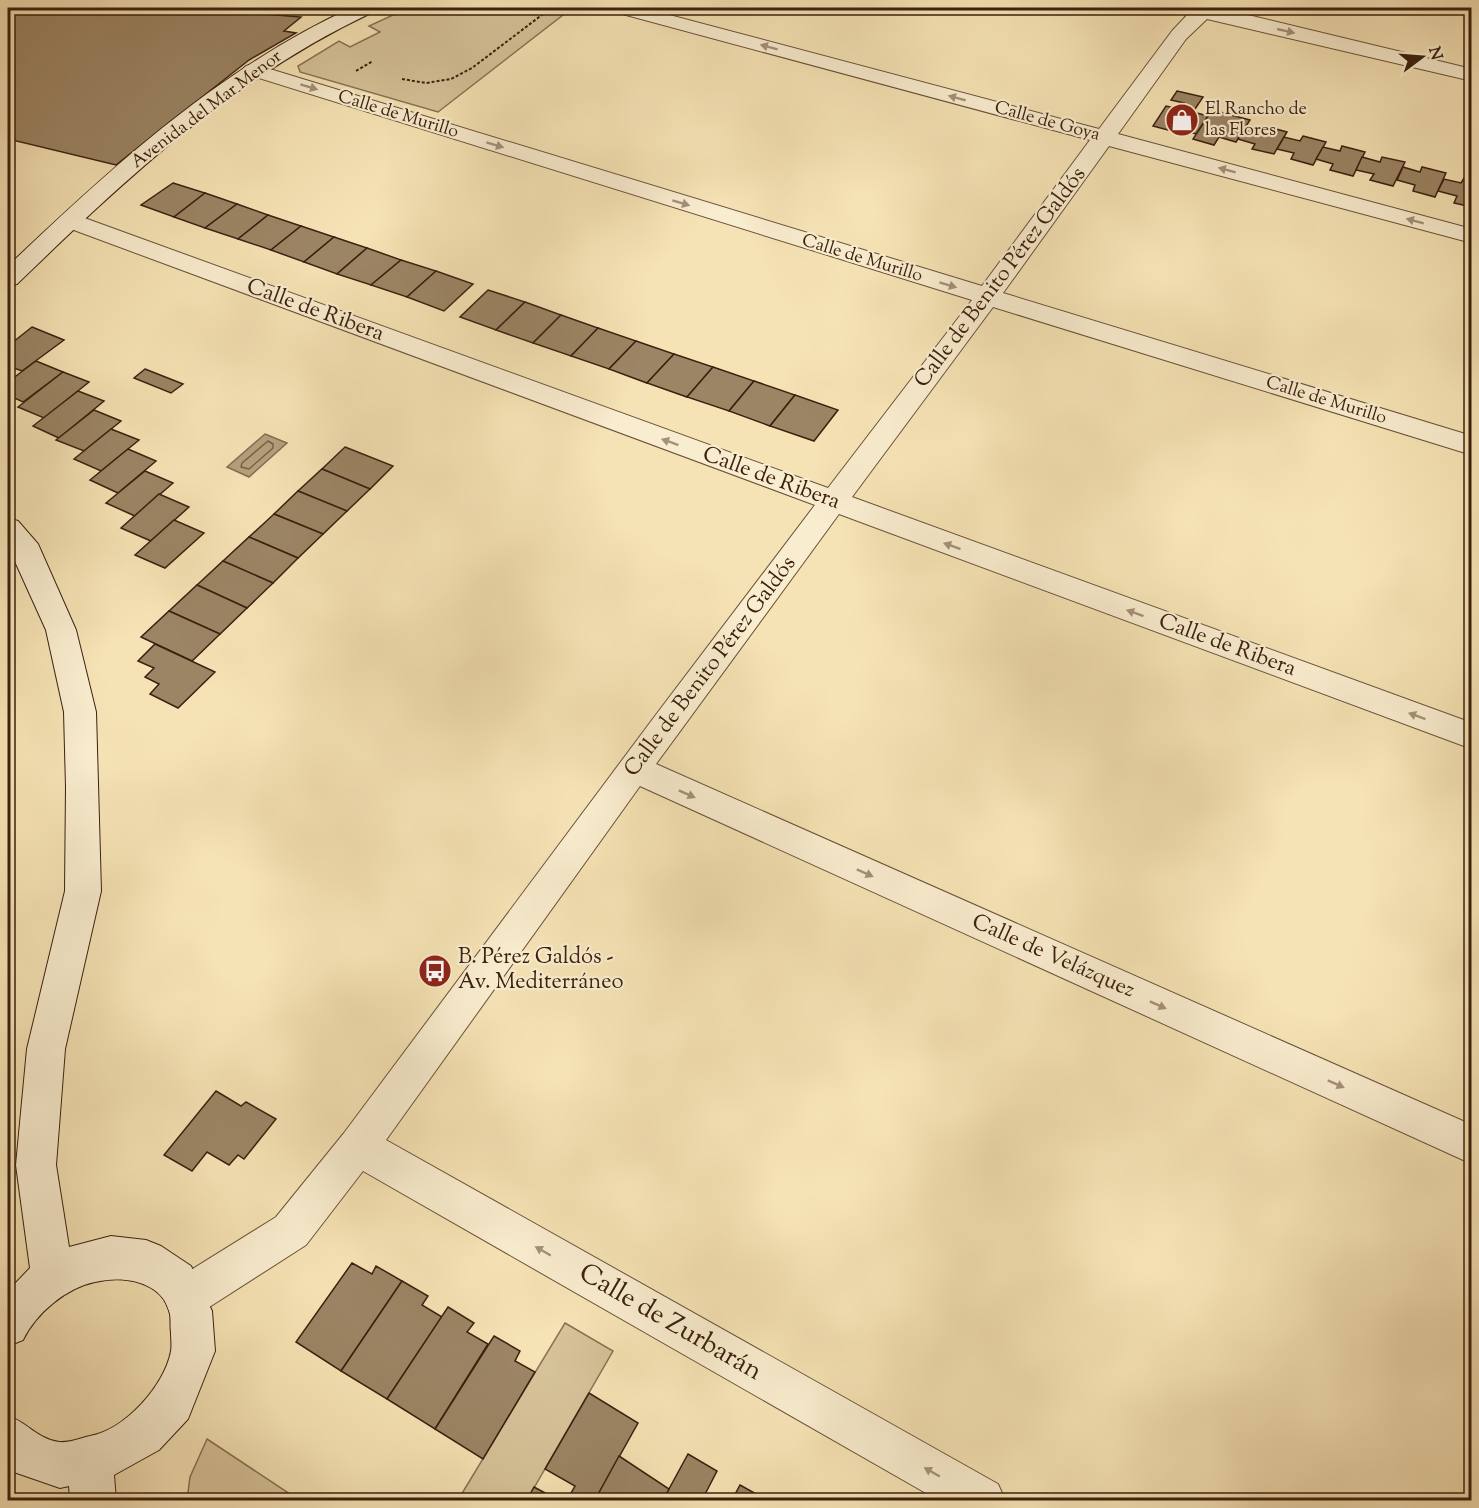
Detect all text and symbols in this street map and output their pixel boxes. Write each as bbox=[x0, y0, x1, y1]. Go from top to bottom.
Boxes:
one-way arrow bbox=[1277, 26, 1295, 36]
north arrow bbox=[1392, 27, 1452, 87]
one-way arrow bbox=[760, 42, 778, 51]
street label: Avenida del Mar Menor bbox=[126, 44, 288, 175]
text: N bbox=[1421, 44, 1447, 63]
one-way arrow bbox=[300, 83, 318, 92]
street label: Calle de Murillo bbox=[334, 84, 462, 146]
one-way arrow bbox=[948, 92, 966, 102]
street label: Calle de Goya bbox=[991, 95, 1103, 149]
place label: El Rancho de las Flores bbox=[1205, 97, 1307, 144]
shop icon: El Rancho de las Flores bbox=[1164, 102, 1200, 138]
one-way arrow bbox=[486, 141, 504, 150]
street label: Calle de Benito Pérez Galdós bbox=[907, 161, 1095, 395]
one-way arrow bbox=[1218, 165, 1236, 174]
one-way arrow bbox=[672, 199, 690, 208]
one-way arrow bbox=[1406, 215, 1424, 225]
street label: Calle de Murillo bbox=[798, 228, 926, 290]
street label: Calle de Ribera bbox=[242, 271, 388, 351]
one-way arrow bbox=[939, 281, 957, 290]
street label: Calle de Murillo bbox=[1262, 370, 1390, 432]
one-way arrow bbox=[661, 437, 679, 447]
street label: Calle de Ribera bbox=[698, 439, 844, 519]
one-way arrow bbox=[942, 540, 960, 550]
street label: Calle de Benito Pérez Galdós bbox=[617, 550, 805, 784]
street label: Calle de Ribera bbox=[1154, 606, 1300, 686]
one-way arrow bbox=[1126, 607, 1144, 617]
one-way arrow bbox=[1407, 710, 1425, 720]
one-way arrow bbox=[679, 789, 696, 798]
one-way arrow bbox=[856, 869, 874, 879]
street label: Calle de Velázquez bbox=[966, 907, 1140, 1007]
place label: B. Pérez Galdós - Av. Mediterráneo bbox=[458, 942, 623, 999]
bus stop icon: B. Pérez Galdós - Av. Mediterráneo bbox=[417, 953, 453, 989]
one-way arrow bbox=[1149, 1000, 1167, 1010]
one-way arrow bbox=[1327, 1080, 1345, 1090]
one-way arrow bbox=[534, 1246, 551, 1256]
street label: Calle de Zurbarán bbox=[571, 1255, 769, 1391]
one-way arrow bbox=[923, 1467, 940, 1477]

